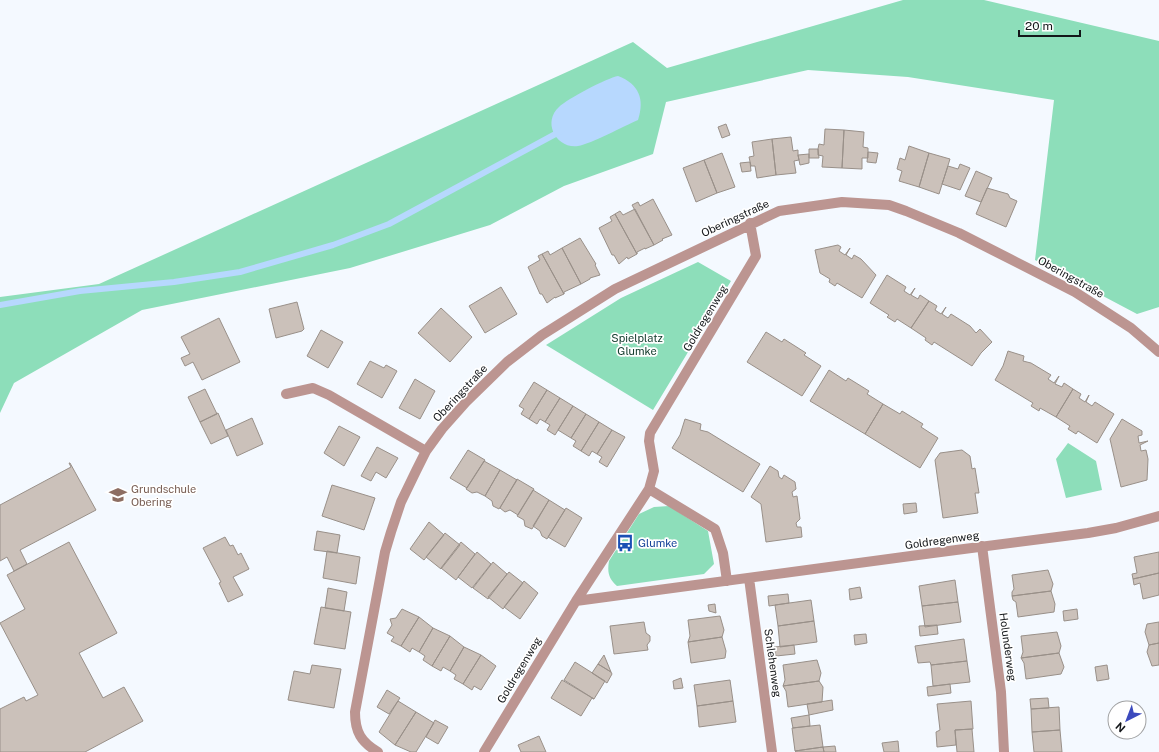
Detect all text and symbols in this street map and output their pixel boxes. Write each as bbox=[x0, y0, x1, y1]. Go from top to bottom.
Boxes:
scale bar bbox=[1019, 12, 1080, 38]
text: 20 m bbox=[1025, 19, 1053, 33]
street label: Oberingstraße bbox=[699, 197, 771, 239]
street label: Oberingstraße bbox=[1036, 254, 1106, 300]
street label: Goldregenweg bbox=[681, 283, 730, 353]
park label: Spielplatz Glumke bbox=[611, 332, 663, 357]
street label: Oberingstraße bbox=[431, 362, 489, 424]
place label: Grundschule Obering bbox=[131, 483, 196, 508]
school or university icon: Grundschule Obering bbox=[108, 485, 128, 505]
street label: Goldregenweg bbox=[904, 529, 980, 551]
bus stop icon: Glumke bbox=[615, 533, 635, 553]
place label: Glumke bbox=[638, 537, 677, 549]
street label: Holunderweg bbox=[997, 612, 1019, 682]
street label: Schlehenweg bbox=[762, 628, 784, 698]
street label: Goldregenweg bbox=[495, 635, 544, 705]
north arrow bbox=[1107, 700, 1147, 740]
text: N bbox=[1113, 720, 1128, 735]

